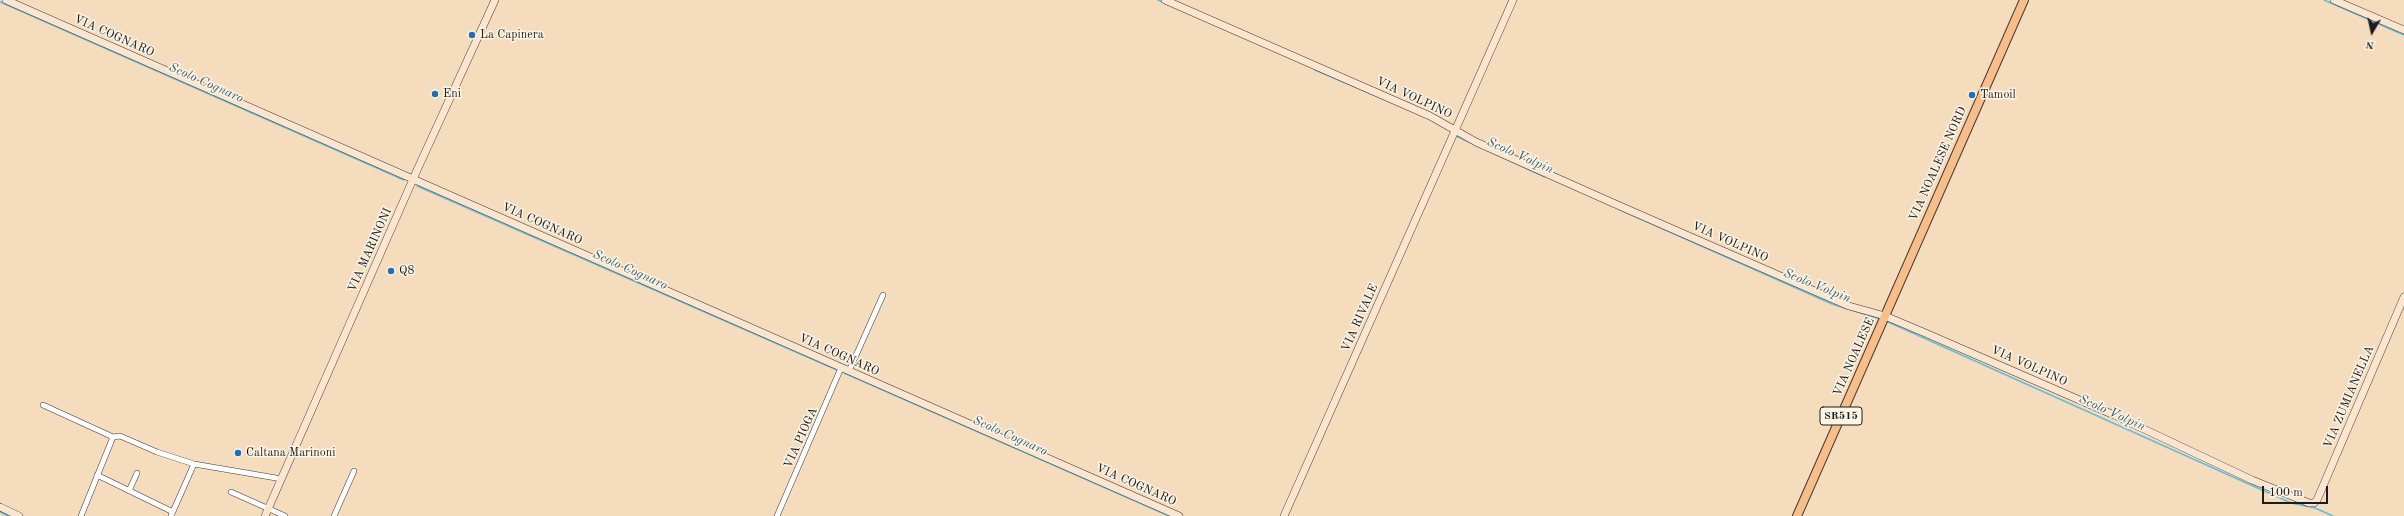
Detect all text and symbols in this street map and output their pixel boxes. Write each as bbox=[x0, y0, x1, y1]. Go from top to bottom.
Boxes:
street label: VIA COGNARO bbox=[72, 12, 156, 60]
north arrow bbox=[2352, 12, 2392, 52]
place label: La Capinera bbox=[480, 28, 544, 42]
marker: La Capinera bbox=[467, 30, 477, 40]
text: N bbox=[2365, 38, 2375, 50]
water label: Scolo Cognaro bbox=[166, 60, 246, 106]
street label: VIA VOLPINO bbox=[1374, 74, 1454, 122]
place label: Eni bbox=[443, 87, 461, 101]
place label: Tamoil bbox=[1980, 88, 2016, 102]
marker: Eni bbox=[430, 89, 440, 99]
marker: Tamoil bbox=[1967, 90, 1977, 100]
street label: VIA NOALESE NORD bbox=[1906, 105, 1970, 223]
water label: Scolo Volpin bbox=[1484, 134, 1556, 178]
street label: VIA COGNARO bbox=[500, 200, 584, 248]
street label: VIA MARINONI bbox=[345, 206, 395, 294]
street label: VIA VOLPINO bbox=[1690, 219, 1770, 265]
water label: Scolo Cognaro bbox=[590, 247, 670, 293]
place label: Q8 bbox=[399, 264, 414, 278]
water label: Scolo Volpin bbox=[1781, 265, 1853, 307]
marker: Q8 bbox=[386, 266, 396, 276]
street label: VIA RIVALE bbox=[1339, 282, 1381, 354]
street label: VIA NOALESE bbox=[1830, 315, 1878, 399]
street label: VIA COGNARO bbox=[797, 331, 881, 379]
street label: VIA VOLPINO bbox=[1989, 343, 2069, 389]
street label: VIA ZUMIANELLA bbox=[2321, 343, 2377, 451]
water label: Scolo Volpin bbox=[2076, 391, 2148, 435]
street label: VIA PIOGA bbox=[781, 405, 821, 471]
road number: SR515 bbox=[1820, 407, 1862, 425]
water label: Scolo Cognaro bbox=[970, 413, 1050, 459]
place label: Caltana Marinoni bbox=[246, 446, 335, 460]
marker: Caltana Marinoni bbox=[233, 448, 243, 458]
street label: VIA COGNARO bbox=[1094, 461, 1178, 509]
scale bar bbox=[2264, 478, 2330, 504]
text: 100 m bbox=[2269, 487, 2303, 499]

